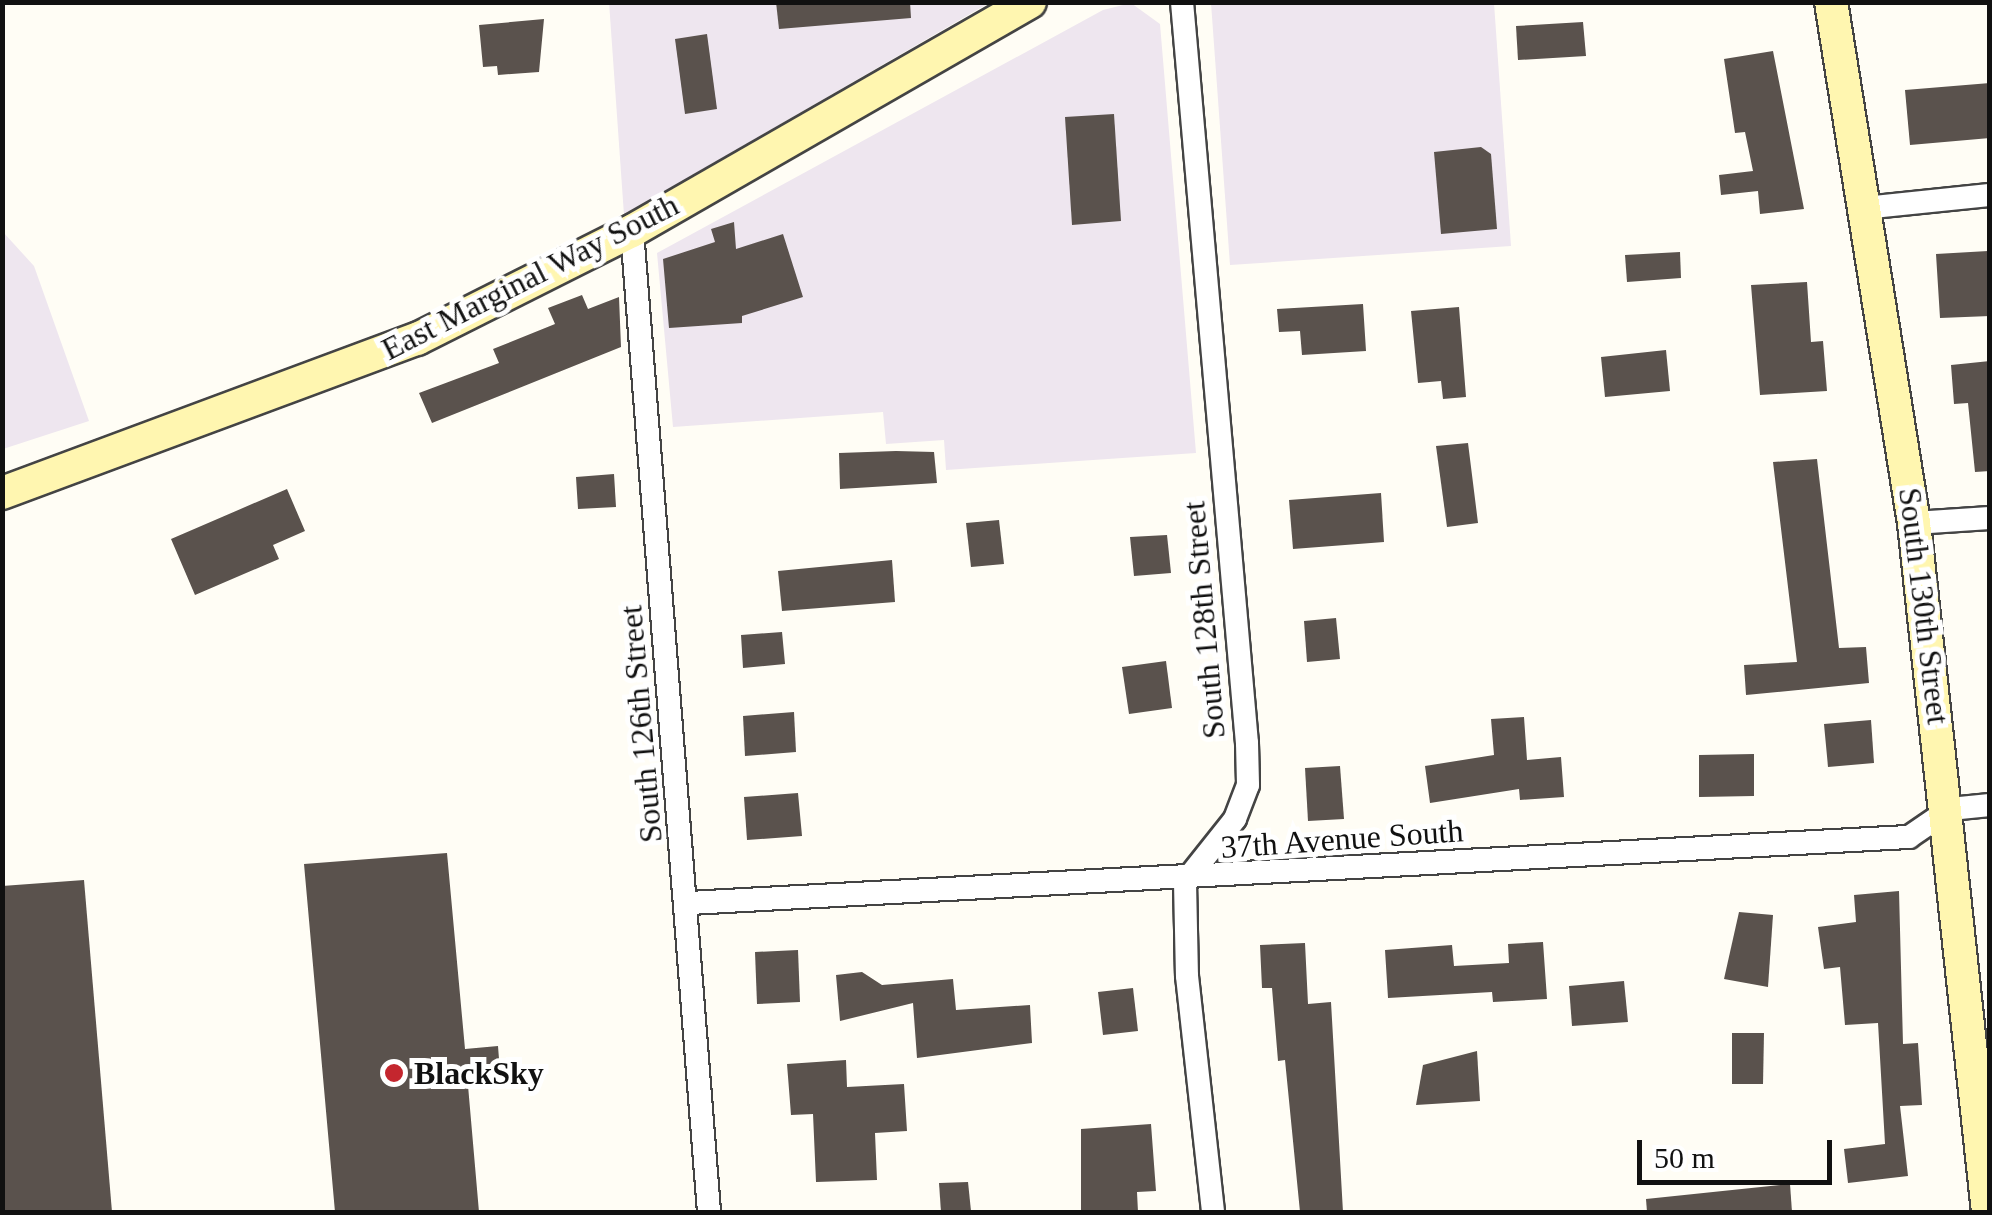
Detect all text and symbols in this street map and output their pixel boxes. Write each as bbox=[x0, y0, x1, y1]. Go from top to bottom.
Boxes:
street label: East Marginal Way South bbox=[375, 185, 685, 369]
street label: South 130th Street bbox=[1890, 485, 1958, 727]
street label: South 128th Street bbox=[1174, 500, 1234, 740]
street label: South 126th Street bbox=[611, 604, 671, 844]
street label: 37th Avenue South bbox=[1219, 811, 1465, 867]
place label: BlackSky bbox=[414, 1054, 544, 1092]
marker: BlackSky bbox=[383, 1062, 405, 1084]
scale bar bbox=[1642, 1120, 1837, 1182]
text: 50 m bbox=[1654, 1141, 1715, 1174]

